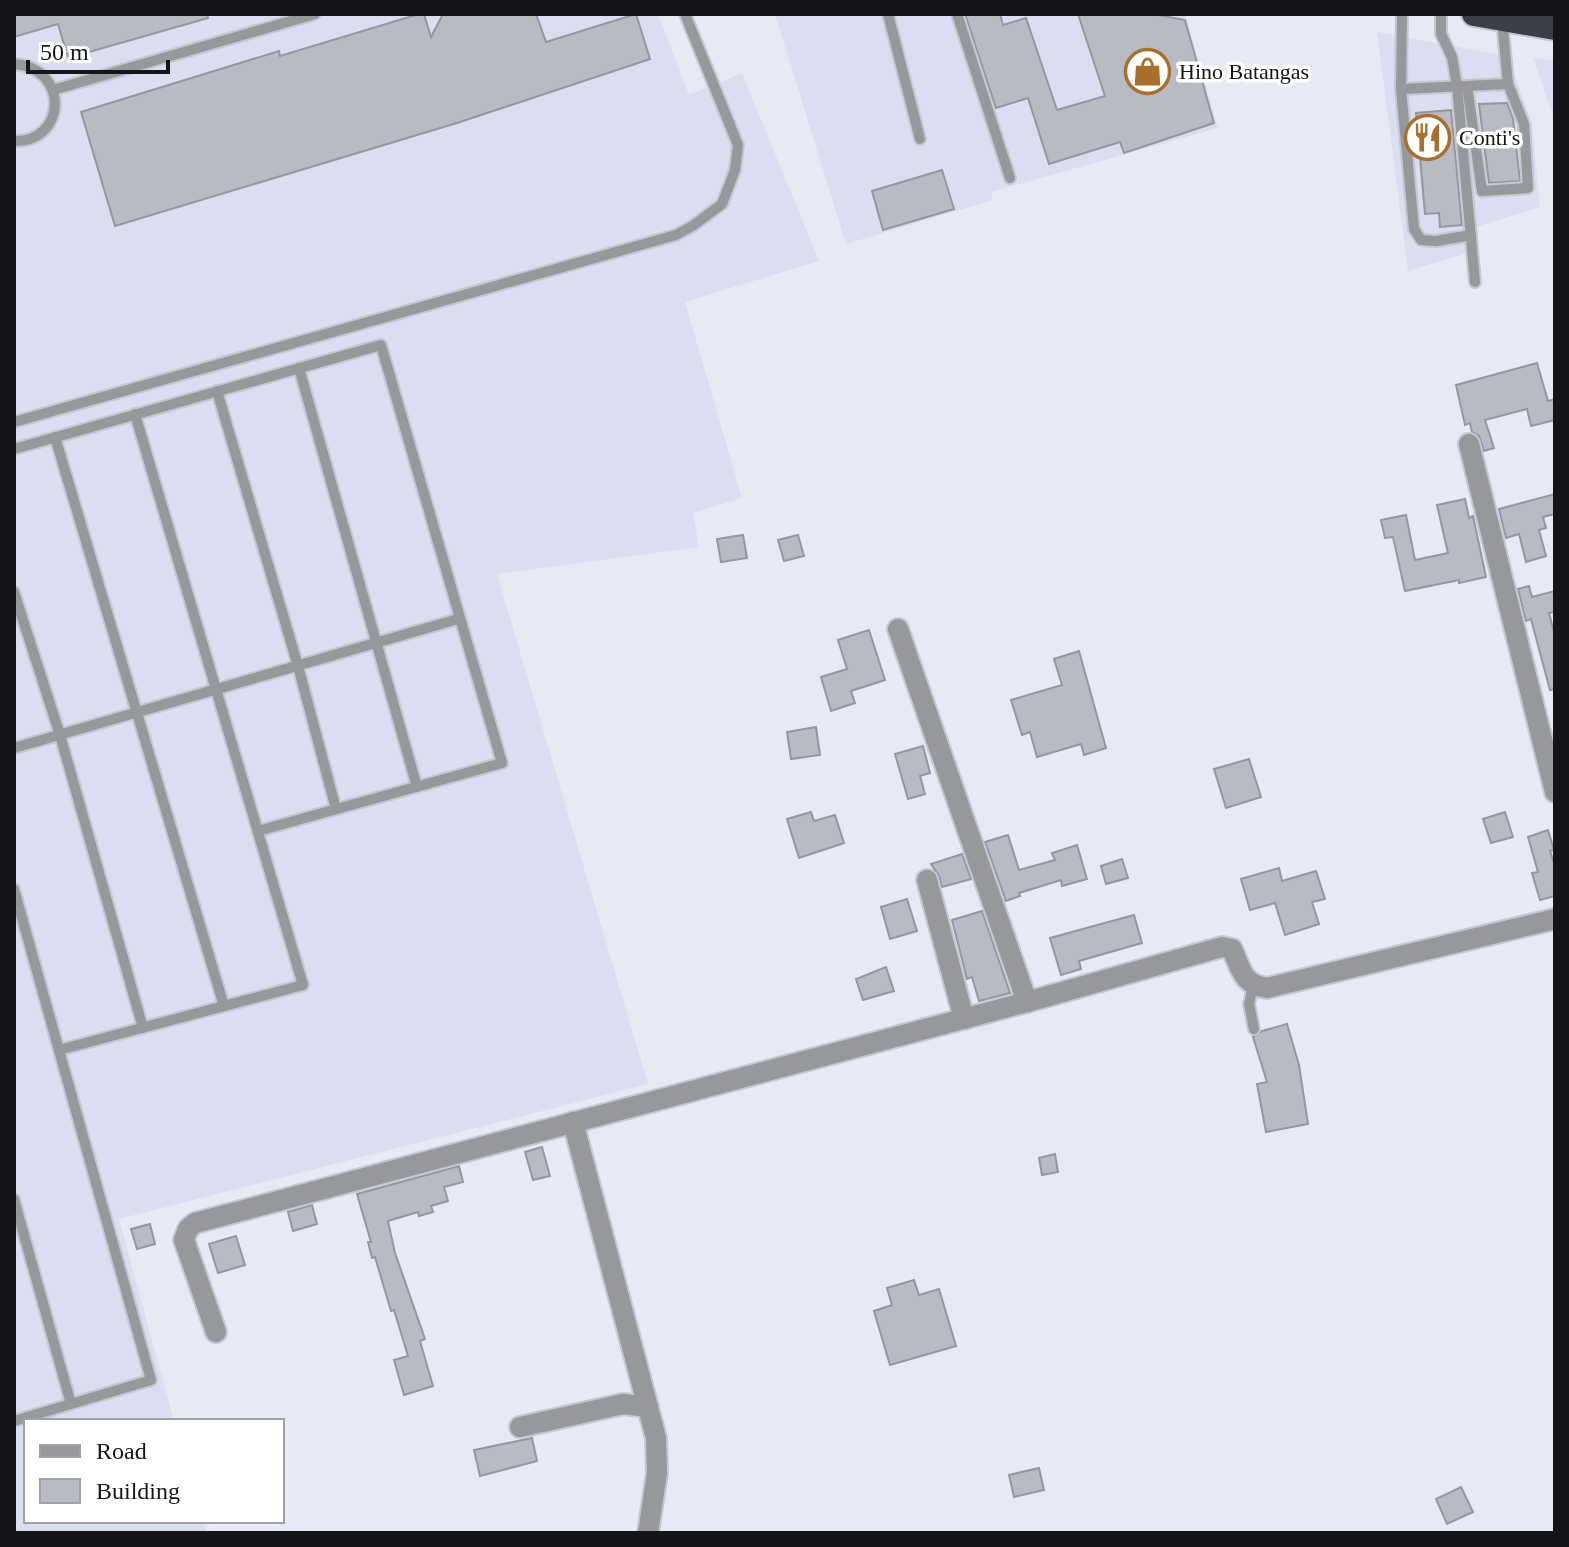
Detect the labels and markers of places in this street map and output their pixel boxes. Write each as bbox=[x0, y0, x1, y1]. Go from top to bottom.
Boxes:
shop icon: Hino Batangas bbox=[1124, 47, 1172, 95]
place label: Hino Batangas bbox=[1179, 59, 1309, 84]
restaurant icon: Conti's bbox=[1404, 113, 1452, 161]
place label: Conti's bbox=[1459, 125, 1520, 150]

